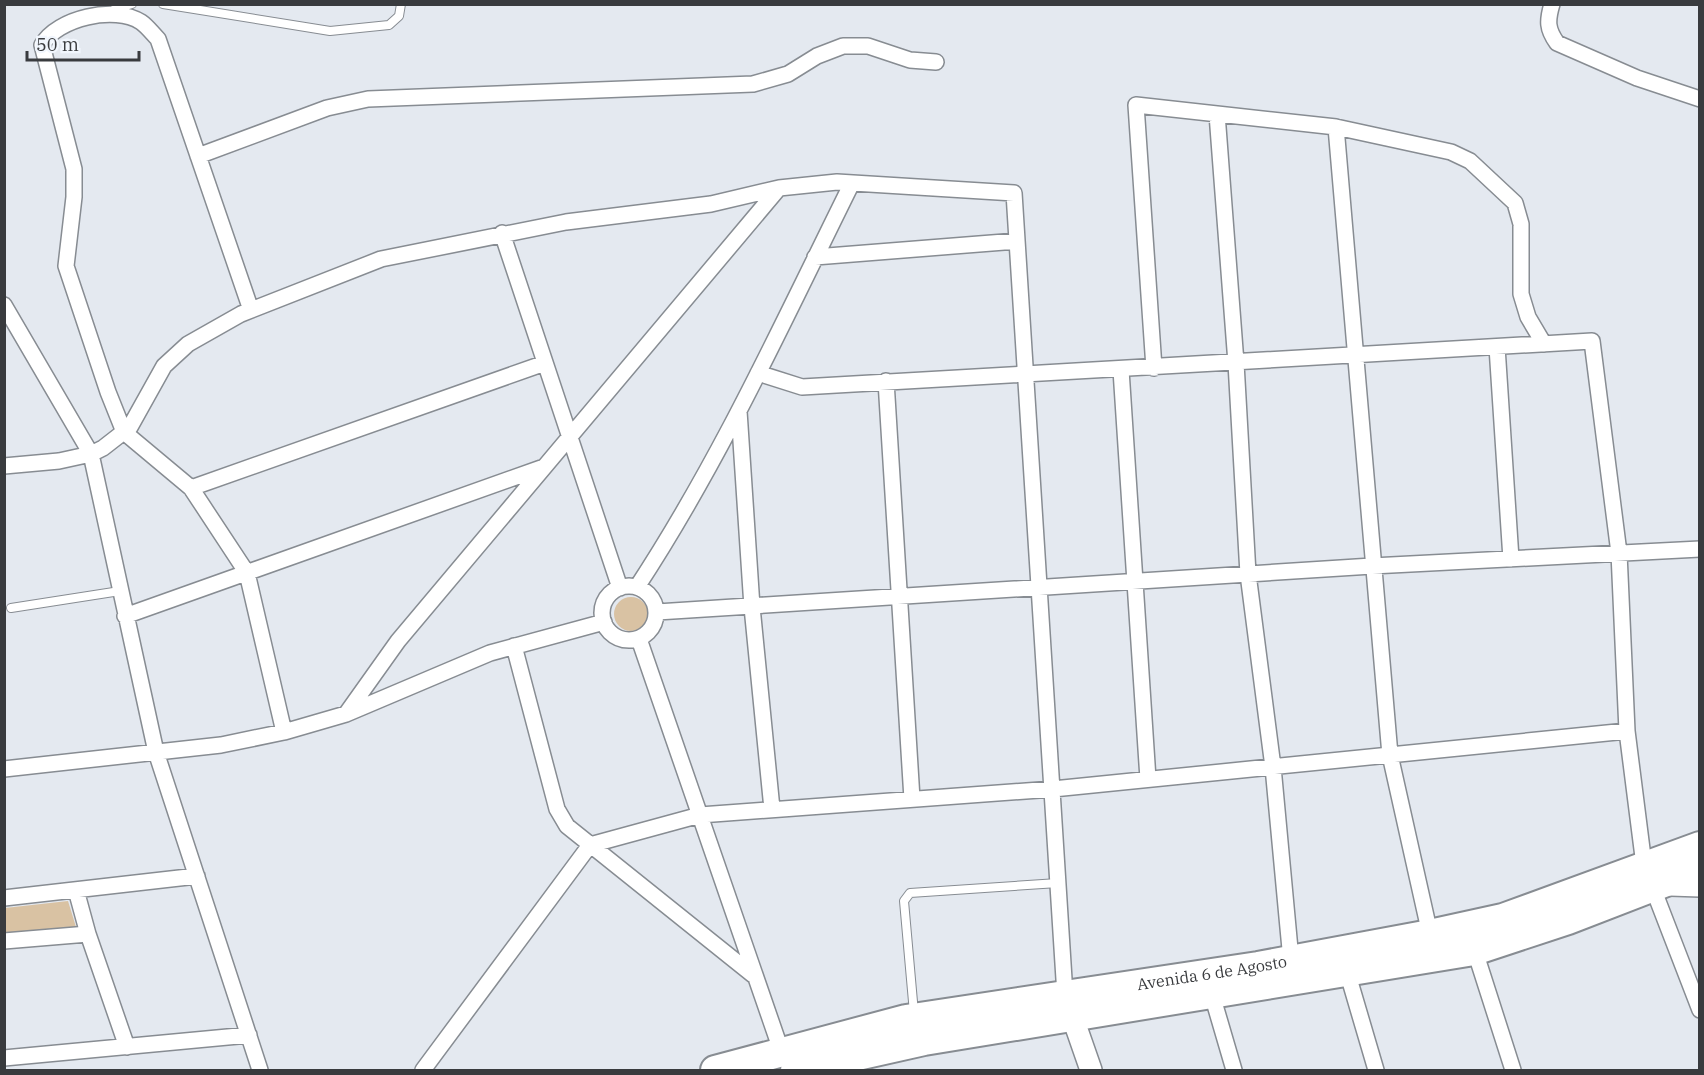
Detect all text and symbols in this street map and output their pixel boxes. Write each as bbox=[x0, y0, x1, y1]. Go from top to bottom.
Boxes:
scale bar bbox=[27, 24, 140, 62]
text: 50 m bbox=[36, 33, 79, 56]
street label: Avenida 6 de Agosto bbox=[1136, 951, 1288, 994]

